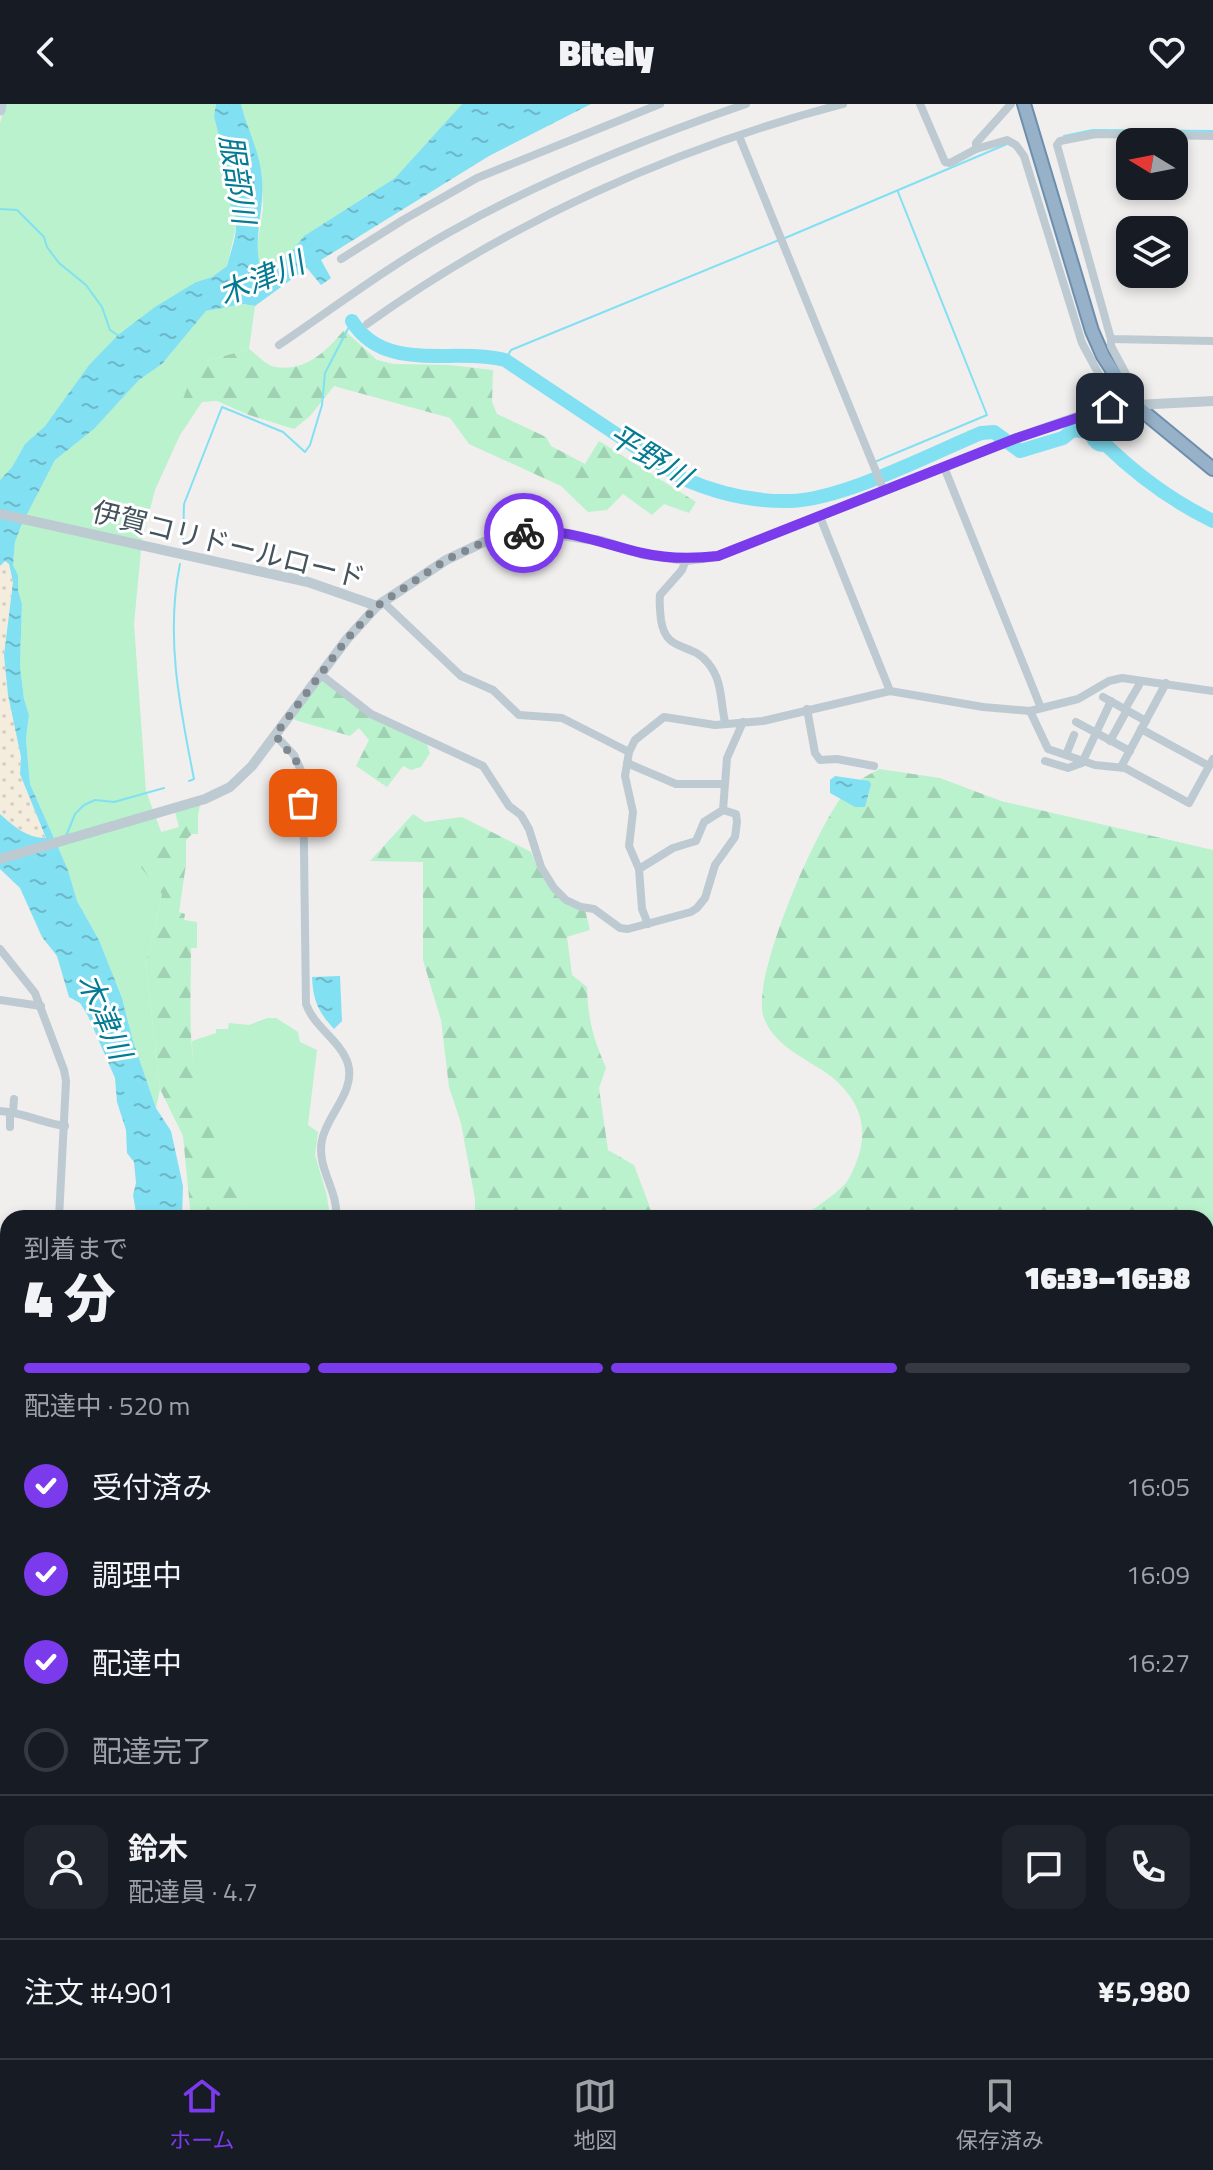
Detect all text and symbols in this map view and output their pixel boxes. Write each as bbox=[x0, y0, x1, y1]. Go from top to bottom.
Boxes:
text: Bitely bbox=[559, 25, 654, 80]
icon: back bbox=[24, 30, 68, 74]
icon: heart bbox=[1145, 30, 1189, 74]
north arrow bbox=[1116, 128, 1188, 200]
map controls bbox=[1116, 128, 1188, 288]
water label: 服部川 bbox=[208, 131, 268, 230]
button: layers bbox=[1116, 216, 1188, 288]
water label: 木津川 bbox=[211, 238, 314, 317]
pin bbox=[1076, 373, 1144, 441]
icon: home bbox=[1088, 385, 1132, 429]
water label: 平野川 bbox=[600, 412, 703, 500]
street label: 伊賀コリドールロード bbox=[88, 489, 370, 599]
courier bbox=[484, 493, 564, 573]
icon: bike bbox=[502, 511, 546, 555]
pin bbox=[269, 769, 337, 837]
icon: bag bbox=[281, 781, 325, 825]
water label: 木津川 bbox=[66, 966, 145, 1069]
text: 到着まで bbox=[24, 1229, 128, 1268]
text: 16:33–16:38 bbox=[1024, 1255, 1190, 1301]
text: 4 分 bbox=[24, 1258, 116, 1337]
text: 配達中 · 520 m bbox=[24, 1386, 190, 1425]
icon: check bbox=[24, 1464, 68, 1508]
text: 受付済み bbox=[92, 1464, 212, 1510]
text: 16:05 bbox=[1126, 1467, 1190, 1506]
icon: check bbox=[24, 1552, 68, 1596]
text: 調理中 bbox=[92, 1552, 182, 1598]
text: 16:09 bbox=[1126, 1555, 1190, 1594]
icon: check bbox=[24, 1640, 68, 1684]
text: 配達中 bbox=[92, 1640, 182, 1686]
text: 16:27 bbox=[1126, 1643, 1190, 1682]
text: 配達完了 bbox=[92, 1728, 212, 1774]
button: person bbox=[24, 1825, 108, 1909]
text: 鈴木 bbox=[128, 1825, 188, 1871]
button: chat bbox=[1002, 1825, 1086, 1909]
button: phone bbox=[1106, 1825, 1190, 1909]
text: 配達員 · 4.7 bbox=[128, 1872, 258, 1911]
text: ¥5,980 bbox=[1098, 1968, 1190, 2014]
text: 注文 #4901 bbox=[24, 1969, 175, 2015]
tab: ホーム bbox=[169, 2074, 235, 2157]
tab: 地図 bbox=[573, 2074, 617, 2157]
tab: 保存済み bbox=[956, 2074, 1044, 2157]

